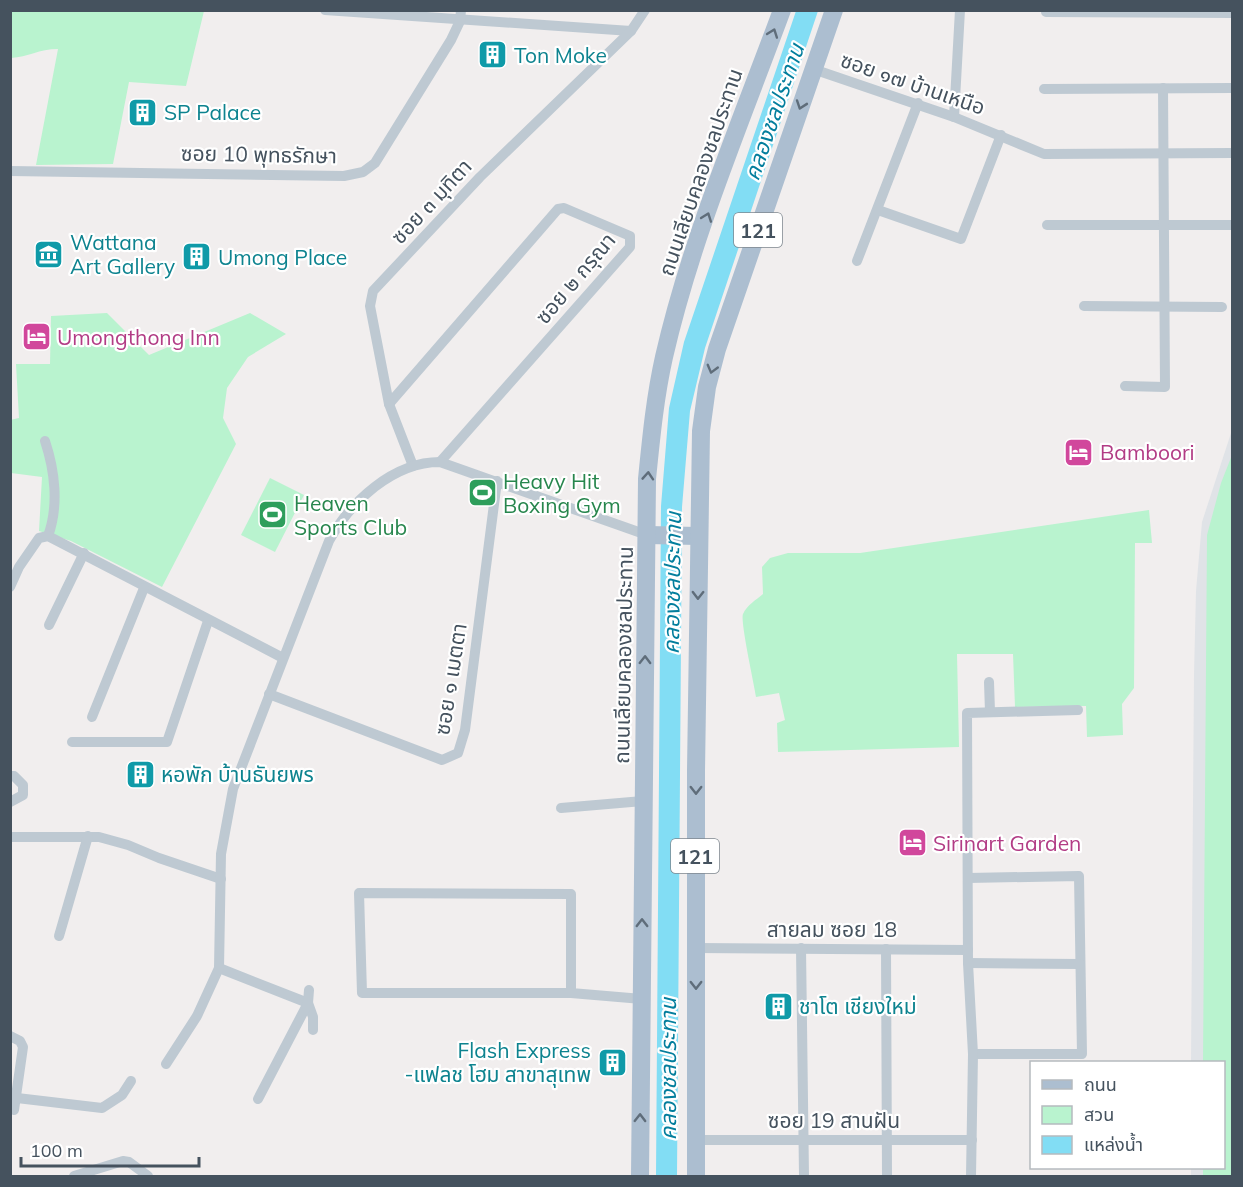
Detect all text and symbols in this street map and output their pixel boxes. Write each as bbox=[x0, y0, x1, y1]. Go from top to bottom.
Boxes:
one-way arrow bbox=[766, 28, 779, 39]
building icon: Ton Moke bbox=[477, 39, 509, 71]
water label: คลองชลประทาน bbox=[738, 39, 811, 184]
place label: Ton Moke bbox=[514, 42, 607, 68]
street label: ซอย ๑๗ บ้านเหนือ bbox=[837, 46, 989, 120]
street label: ถนนเลียบคลองชลประทาน bbox=[652, 65, 748, 279]
building icon: SP Palace bbox=[127, 96, 159, 128]
place label: SP Palace bbox=[164, 99, 261, 125]
one-way arrow bbox=[795, 99, 808, 110]
street label: ซอย 10 พุทธรักษา bbox=[181, 140, 337, 169]
street label: ซอย ๓ มุทิตา bbox=[385, 153, 478, 249]
one-way arrow bbox=[700, 212, 713, 223]
road number: 121 bbox=[734, 213, 782, 247]
street label: ซอย ๒ กรุณา bbox=[530, 227, 621, 329]
place label: Wattana Art Gallery bbox=[70, 229, 175, 279]
museum icon: Wattana Art Gallery bbox=[33, 238, 65, 270]
building icon: Umong Place bbox=[181, 241, 213, 273]
place label: Umong Place bbox=[218, 244, 347, 270]
hotel icon: Umongthong Inn bbox=[20, 321, 52, 353]
place label: Umongthong Inn bbox=[57, 324, 220, 350]
one-way arrow bbox=[707, 363, 719, 374]
hotel icon: Bamboori bbox=[1063, 436, 1095, 468]
place label: Bamboori bbox=[1100, 439, 1195, 465]
place label: Heavy Hit Boxing Gym bbox=[503, 468, 621, 518]
one-way arrow bbox=[641, 472, 654, 481]
sports icon: Heavy Hit Boxing Gym bbox=[466, 477, 498, 509]
place label: Heaven Sports Club bbox=[294, 490, 407, 540]
sports icon: Heaven Sports Club bbox=[257, 499, 289, 531]
water label: คลองชลประทาน bbox=[657, 510, 687, 654]
street label: ถนนเลียบคลองชลประทาน bbox=[608, 546, 638, 764]
one-way arrow bbox=[692, 590, 704, 599]
street label: ซอย ๑ เมตตา bbox=[428, 621, 472, 737]
one-way arrow bbox=[639, 656, 651, 665]
building icon: หอพัก บ้านธันยพร bbox=[124, 758, 156, 790]
place label: หอพัก บ้านธันยพร bbox=[161, 761, 314, 787]
one-way arrow bbox=[690, 785, 702, 794]
hotel icon: Sirinart Garden bbox=[896, 827, 928, 859]
place label: Sirinart Garden bbox=[933, 830, 1081, 856]
road number: 121 bbox=[671, 839, 719, 873]
street label: สายลม ซอย 18 bbox=[767, 916, 897, 942]
one-way arrow bbox=[636, 919, 648, 928]
one-way arrow bbox=[690, 980, 702, 989]
building icon: ชาโต เชียงใหม่ bbox=[762, 990, 794, 1022]
place label: ชาโต เชียงใหม่ bbox=[799, 993, 917, 1019]
water label: คลองชลประทาน bbox=[654, 996, 682, 1140]
place label: Flash Express -แฟลช โฮม สาขาสุเทพ bbox=[405, 1037, 591, 1088]
building icon: Flash Express -แฟลช โฮม สาขาสุเทพ bbox=[596, 1046, 628, 1078]
legend bbox=[1030, 1061, 1225, 1169]
text: ถนน bbox=[1084, 1073, 1117, 1096]
text: สวน bbox=[1084, 1103, 1114, 1126]
street label: ซอย 19 สานฝัน bbox=[768, 1107, 900, 1133]
one-way arrow bbox=[634, 1114, 647, 1123]
scale bar bbox=[21, 1130, 200, 1168]
text: แหล่งน้ำ bbox=[1084, 1132, 1143, 1156]
text: 100 m bbox=[30, 1139, 83, 1162]

